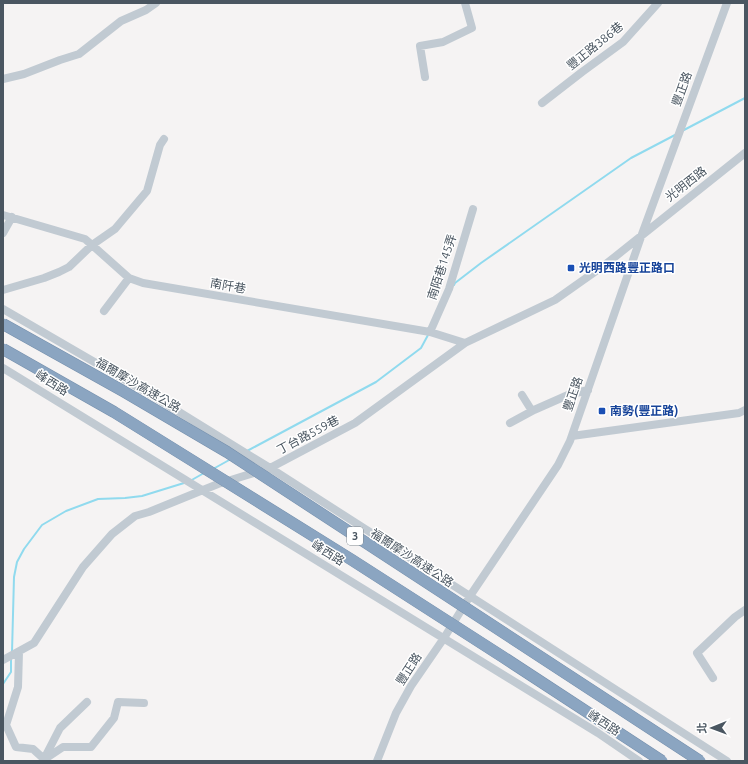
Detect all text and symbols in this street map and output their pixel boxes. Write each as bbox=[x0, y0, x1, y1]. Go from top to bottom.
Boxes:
street label: 豐正路386巷 bbox=[564, 19, 625, 72]
street label: 豐正路 bbox=[669, 70, 694, 108]
street label: 光明西路 bbox=[663, 164, 709, 204]
street label: 南陌巷145弄 bbox=[425, 232, 458, 301]
place label: 光明西路豐正路口 bbox=[579, 261, 675, 274]
marker: 光明西路豐正路口 bbox=[566, 263, 576, 273]
street label: 南阡巷 bbox=[209, 276, 247, 295]
street label: 福爾摩沙高速公路 bbox=[93, 355, 183, 414]
street label: 峰西路 bbox=[34, 368, 71, 398]
street label: 豐正路 bbox=[561, 375, 585, 413]
place label: 南勢(豐正路) bbox=[610, 404, 678, 418]
marker: 南勢(豐正路) bbox=[597, 406, 607, 416]
street label: 丁台路559巷 bbox=[275, 413, 341, 456]
street label: 福爾摩沙高速公路 bbox=[368, 526, 456, 589]
road number: 3 bbox=[347, 527, 363, 545]
street label: 峰西路 bbox=[310, 538, 347, 568]
street label: 豐正路 bbox=[393, 650, 424, 687]
street label: 峰西路 bbox=[586, 707, 623, 738]
north arrow bbox=[692, 708, 732, 748]
text: 北 bbox=[696, 723, 708, 734]

